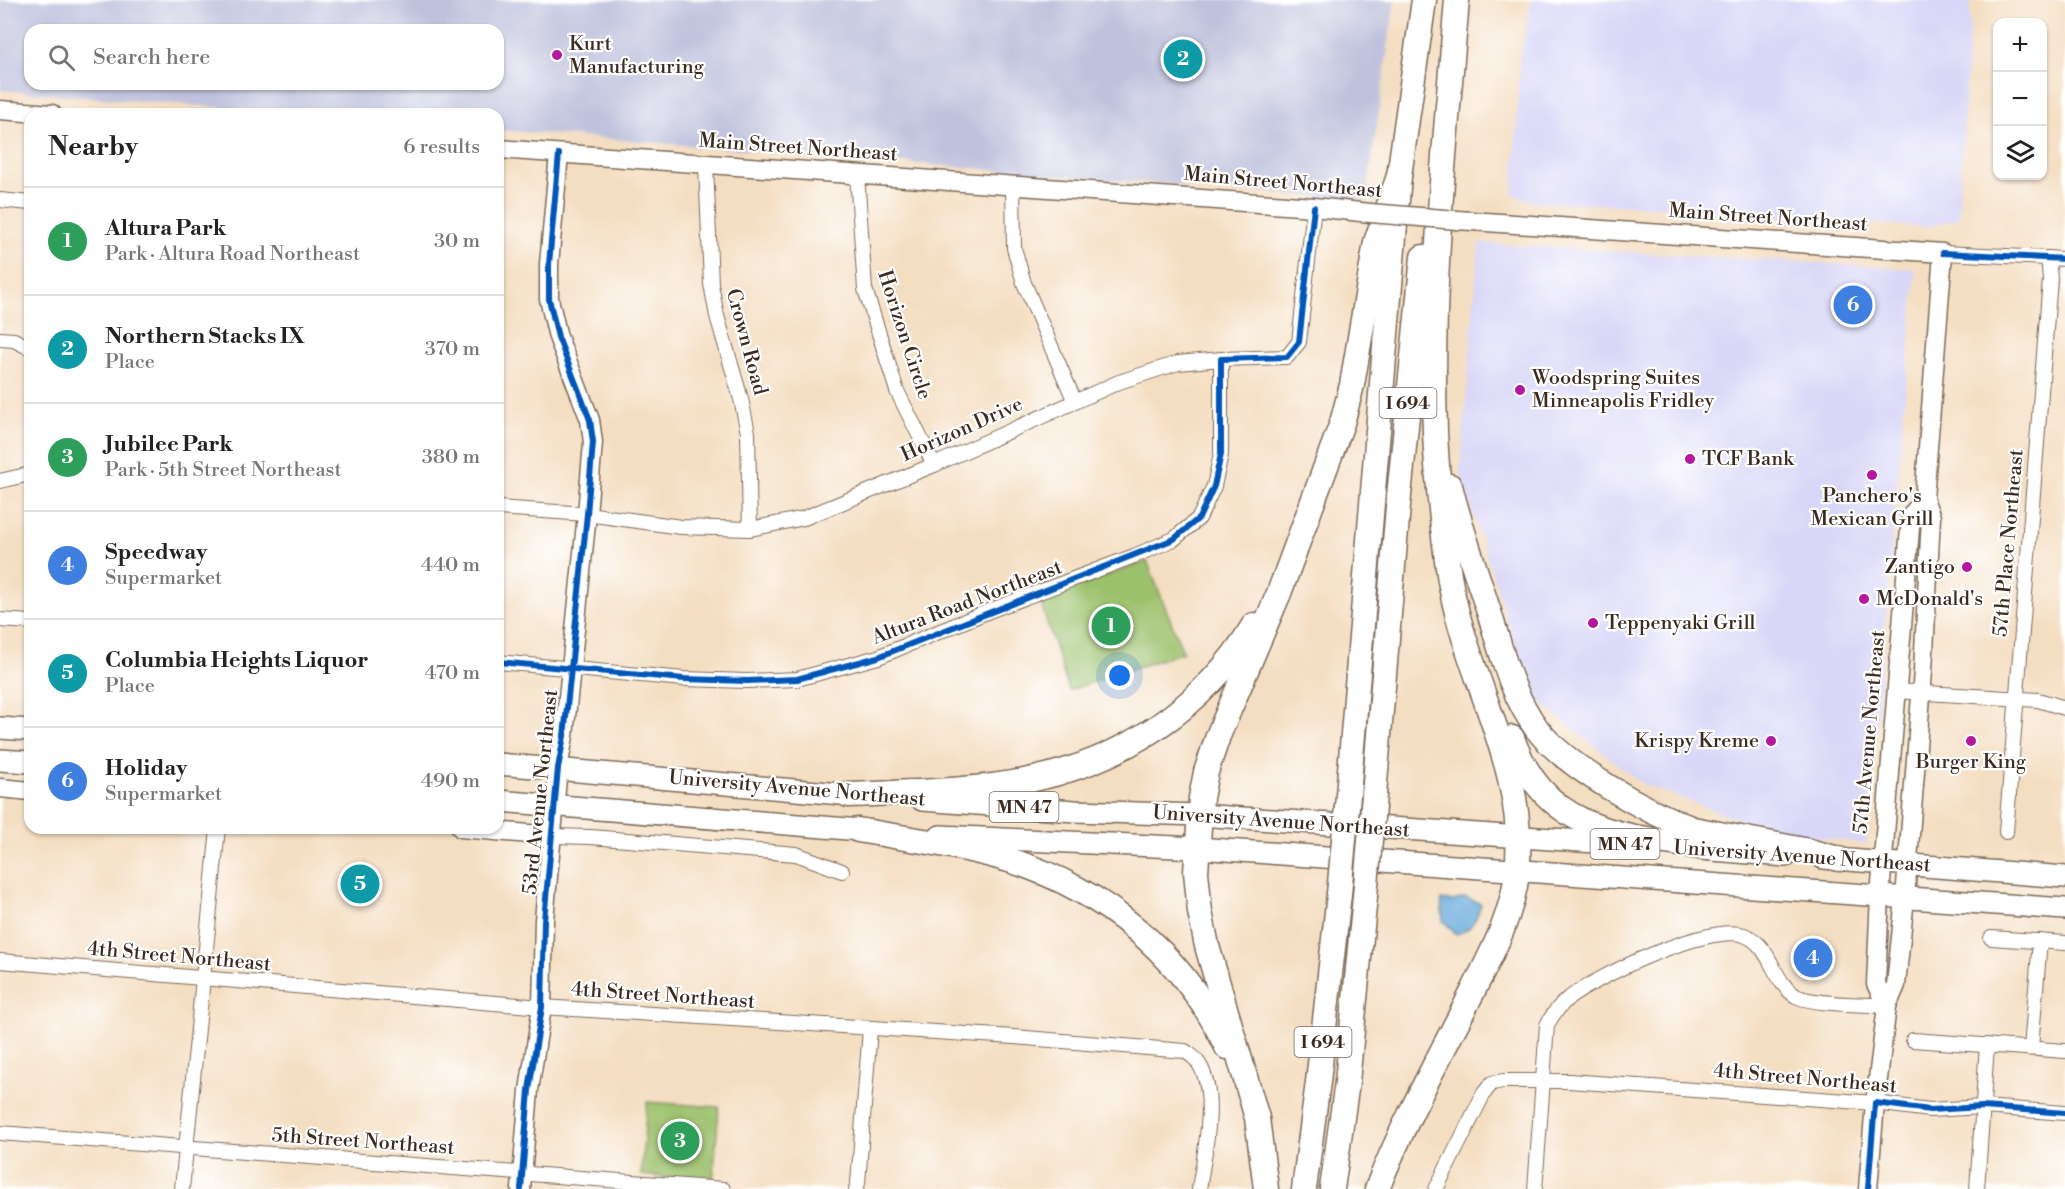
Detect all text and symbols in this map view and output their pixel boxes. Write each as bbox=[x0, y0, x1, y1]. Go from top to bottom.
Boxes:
map controls bbox=[1993, 18, 2047, 180]
button: + bbox=[1993, 18, 2047, 72]
search box bbox=[24, 24, 504, 90]
place label: Kurt Manufacturing bbox=[569, 32, 705, 80]
pin: 2 bbox=[1164, 36, 1202, 82]
icon: search bbox=[45, 41, 78, 74]
text: Search here bbox=[93, 44, 210, 71]
marker: Kurt Manufacturing bbox=[550, 48, 564, 62]
button: − bbox=[1993, 72, 2047, 126]
button: layers bbox=[1993, 126, 2047, 180]
street label: Main Street Northeast bbox=[698, 129, 898, 167]
text: Nearby bbox=[48, 131, 138, 163]
text: 6 results bbox=[403, 135, 480, 160]
street label: Main Street Northeast bbox=[1183, 162, 1383, 204]
street label: Main Street Northeast bbox=[1668, 199, 1868, 237]
text: Altura Park bbox=[105, 215, 226, 242]
text: 1 bbox=[63, 229, 72, 254]
text: 30 m bbox=[434, 229, 480, 254]
text: Park · Altura Road Northeast bbox=[105, 242, 360, 267]
street label: Horizon Circle bbox=[871, 267, 937, 403]
pin: 6 bbox=[1834, 282, 1872, 328]
street label: Crown Road bbox=[720, 286, 772, 399]
text: Northern Stacks IX bbox=[105, 323, 304, 350]
text: 2 bbox=[61, 337, 74, 362]
text: 370 m bbox=[425, 337, 480, 362]
text: Place bbox=[105, 350, 155, 375]
place label: Woodspring Suites Minneapolis Fridley bbox=[1531, 366, 1714, 414]
marker: Woodspring Suites Minneapolis Fridley bbox=[1513, 383, 1527, 397]
road number: I 694 bbox=[1380, 388, 1436, 418]
street label: Horizon Drive bbox=[897, 392, 1027, 468]
text: Jubilee Park bbox=[105, 431, 233, 458]
text: 3 bbox=[61, 445, 74, 470]
text: 380 m bbox=[422, 445, 480, 470]
place label: TCF Bank bbox=[1702, 447, 1795, 472]
street label: 57th Place Northeast bbox=[1988, 448, 2030, 638]
marker: TCF Bank bbox=[1683, 452, 1697, 466]
text: Park · 5th Street Northeast bbox=[105, 458, 342, 483]
marker: Panchero's Mexican Grill bbox=[1865, 468, 1879, 482]
place label: Panchero's Mexican Grill bbox=[1811, 484, 1934, 532]
text: Speedway bbox=[105, 539, 207, 566]
text: 4 bbox=[61, 553, 74, 578]
text: 440 m bbox=[421, 553, 480, 578]
street label: Altura Road Northeast bbox=[867, 555, 1066, 651]
place label: Zantigo bbox=[1885, 555, 1955, 580]
marker: Zantigo bbox=[1960, 560, 1974, 574]
text: Supermarket bbox=[105, 566, 222, 591]
place label: McDonald's bbox=[1876, 587, 1983, 612]
marker: McDonald's bbox=[1857, 592, 1871, 606]
pin: 1 bbox=[1092, 604, 1130, 648]
place label: Teppenyaki Grill bbox=[1605, 611, 1756, 636]
marker: Teppenyaki Grill bbox=[1586, 616, 1600, 630]
street label: 57th Avenue Northeast bbox=[1849, 629, 1891, 835]
text: Columbia Heights Liquor bbox=[105, 647, 368, 674]
text: 5 bbox=[61, 661, 74, 686]
text: 470 m bbox=[424, 661, 480, 686]
your location bbox=[1105, 661, 1134, 690]
text: Place bbox=[105, 674, 155, 699]
street label: 53rd Avenue Northeast bbox=[518, 688, 564, 896]
place label: Krispy Kreme bbox=[1634, 729, 1759, 754]
marker: Krispy Kreme bbox=[1764, 734, 1778, 748]
marker: Burger King bbox=[1964, 734, 1978, 748]
place label: Burger King bbox=[1915, 750, 2027, 775]
text: Holiday bbox=[105, 755, 187, 782]
street label: University Avenue Northeast bbox=[668, 765, 926, 813]
text: 6 bbox=[61, 769, 74, 794]
text: 490 m bbox=[421, 769, 480, 794]
text: Supermarket bbox=[105, 782, 222, 807]
road number: MN 47 bbox=[990, 792, 1058, 822]
street label: University Avenue Northeast bbox=[1152, 801, 1410, 843]
road number: MN 47 bbox=[1590, 829, 1660, 859]
street label: University Avenue Northeast bbox=[1673, 836, 1931, 878]
pin: 5 bbox=[340, 862, 380, 906]
pin: 4 bbox=[1794, 936, 1832, 980]
street label: 4th Street Northeast bbox=[86, 937, 272, 977]
street label: 4th Street Northeast bbox=[570, 977, 756, 1015]
road number: I 694 bbox=[1294, 1027, 1352, 1057]
street label: 4th Street Northeast bbox=[1712, 1059, 1898, 1099]
pin: 3 bbox=[660, 1118, 700, 1164]
street label: 5th Street Northeast bbox=[271, 1123, 455, 1161]

